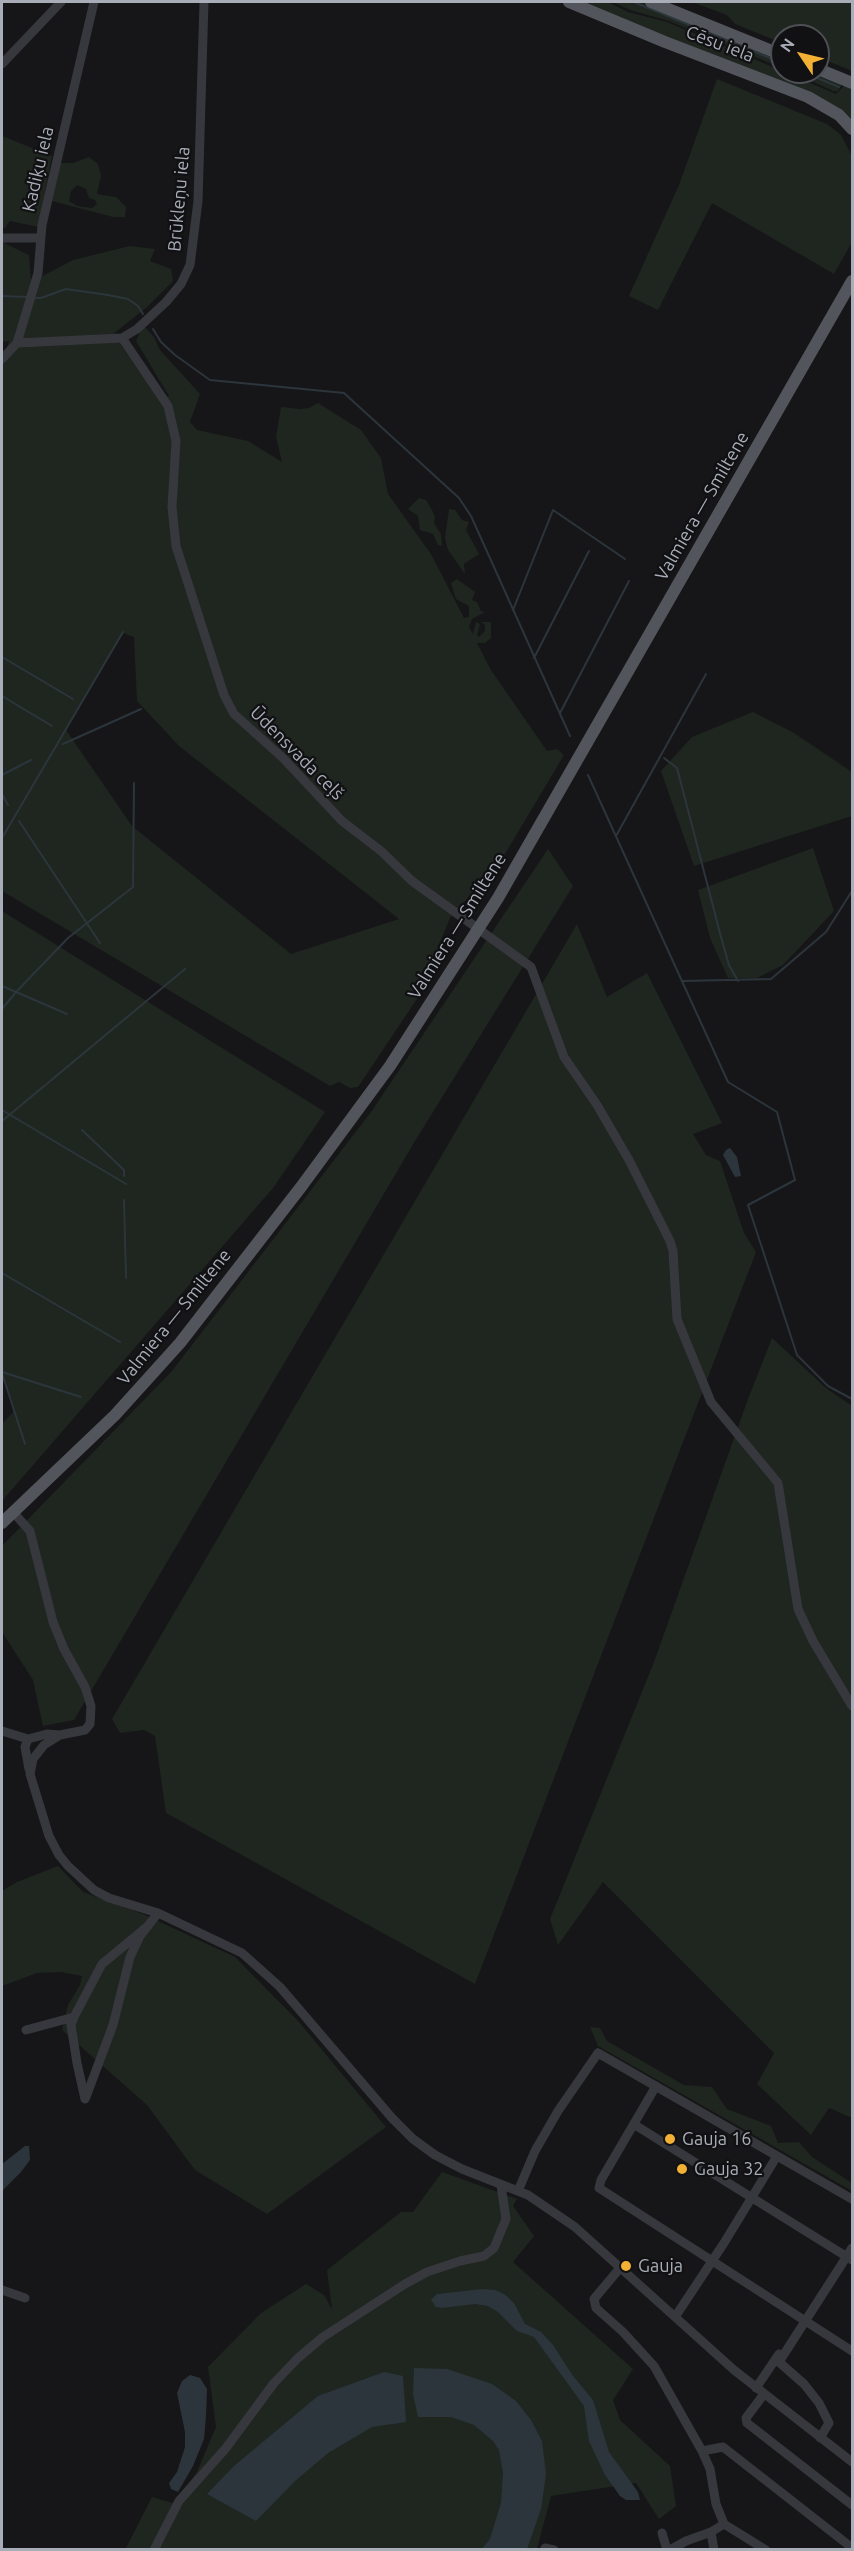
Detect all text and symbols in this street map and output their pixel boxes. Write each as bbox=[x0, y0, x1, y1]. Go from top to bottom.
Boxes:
street label: Cēsu iela bbox=[683, 21, 757, 67]
north arrow bbox=[770, 24, 830, 84]
text: N bbox=[776, 35, 798, 55]
street label: Kadiķu iela bbox=[18, 124, 58, 214]
street label: Brūkleņu iela bbox=[164, 146, 194, 252]
street label: Valmiera — Smiltene bbox=[651, 428, 753, 584]
street label: Ūdensvada ceļš bbox=[246, 702, 348, 804]
street label: Valmiera — Smiltene bbox=[403, 849, 511, 1003]
street label: Valmiera — Smiltene bbox=[113, 1245, 235, 1389]
place label: Gauja 16 bbox=[682, 2128, 752, 2150]
marker: Gauja 16 bbox=[663, 2132, 677, 2146]
place label: Gauja 32 bbox=[694, 2158, 764, 2180]
marker: Gauja 32 bbox=[675, 2162, 689, 2176]
place label: Gauja bbox=[638, 2255, 683, 2277]
marker: Gauja bbox=[619, 2259, 633, 2273]

